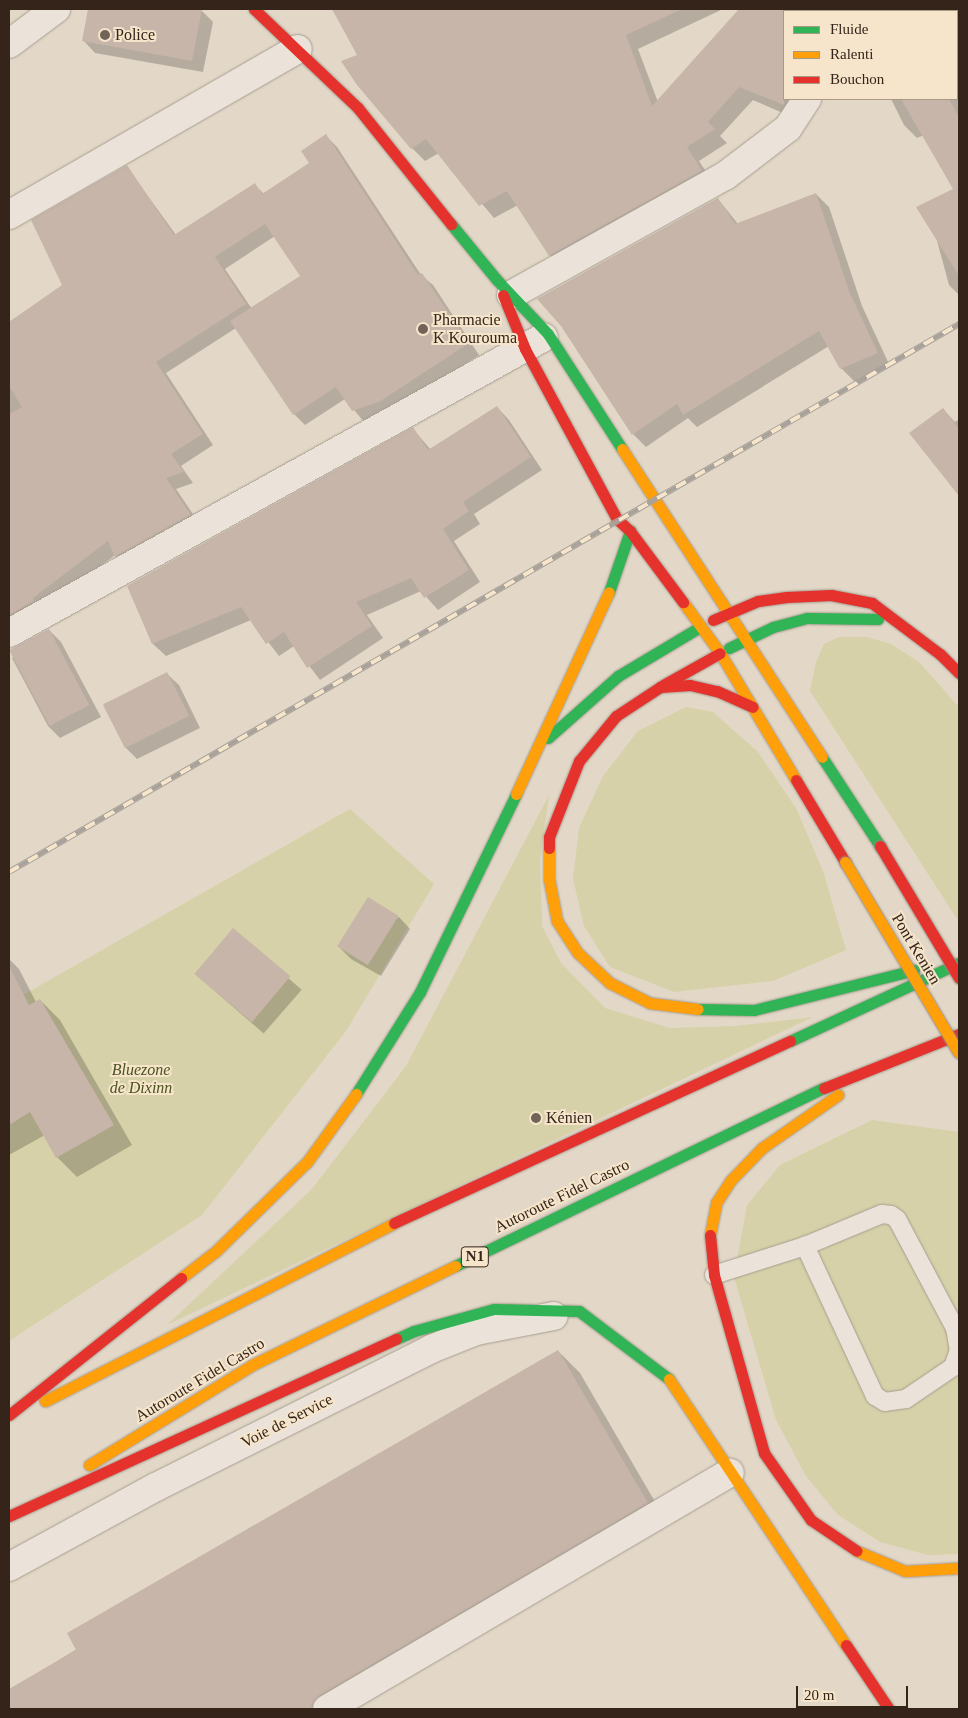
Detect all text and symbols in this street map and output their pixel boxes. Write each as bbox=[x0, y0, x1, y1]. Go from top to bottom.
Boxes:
legend bbox=[783, 10, 958, 100]
text: Fluide bbox=[830, 21, 868, 37]
place label: Police bbox=[115, 25, 155, 45]
marker: Police bbox=[99, 29, 111, 41]
text: Ralenti bbox=[830, 46, 873, 62]
text: Bouchon bbox=[830, 71, 884, 87]
place label: Pharmacie K Kourouma bbox=[433, 310, 517, 348]
marker: Pharmacie K Kourouma bbox=[417, 323, 429, 335]
street label: Pont Kenien bbox=[887, 910, 945, 988]
park label: Bluezone de Dixinn bbox=[110, 1060, 172, 1098]
place label: Kénien bbox=[546, 1108, 592, 1128]
marker: Kénien bbox=[530, 1112, 542, 1124]
street label: Autoroute Fidel Castro bbox=[491, 1155, 633, 1237]
road number: N1 bbox=[460, 1244, 490, 1270]
street label: Autoroute Fidel Castro bbox=[132, 1334, 268, 1426]
street label: Voie de Service bbox=[238, 1390, 336, 1452]
scale bar bbox=[798, 1676, 910, 1708]
text: 20 m bbox=[804, 1687, 834, 1703]

